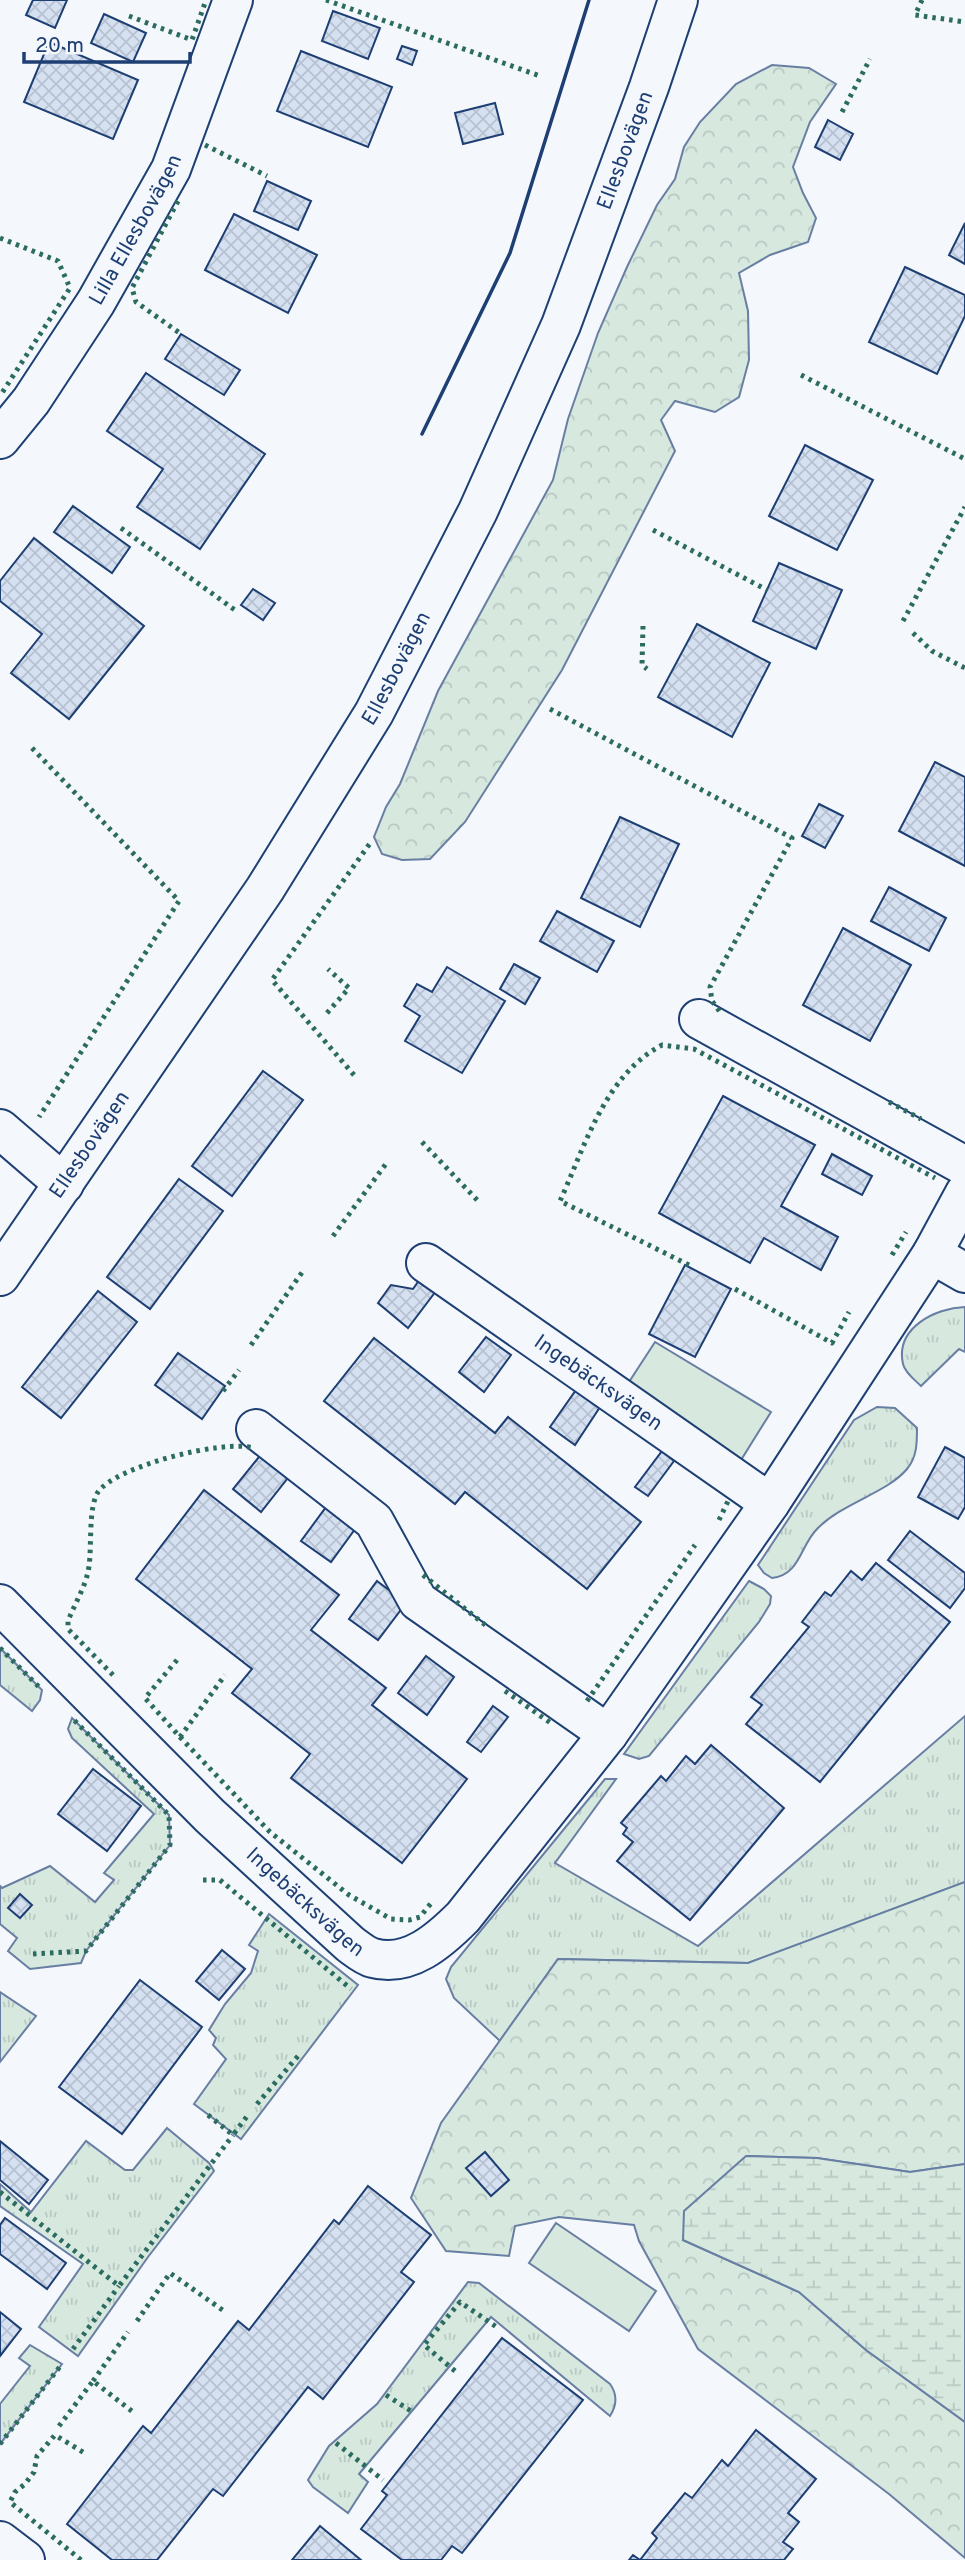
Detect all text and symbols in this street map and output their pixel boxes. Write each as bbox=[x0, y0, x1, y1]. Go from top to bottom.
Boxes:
scale bar bbox=[24, 21, 191, 65]
text: 20 m bbox=[35, 33, 84, 60]
street label: Ellesbovägen bbox=[591, 87, 660, 214]
street label: Lilla Ellesbovägen bbox=[83, 151, 189, 310]
street label: Ellesbovägen bbox=[356, 607, 437, 731]
street label: Ellesbovägen bbox=[43, 1086, 136, 1204]
street label: Ingebäcksvägen bbox=[529, 1329, 668, 1437]
street label: Ingebäcksvägen bbox=[240, 1842, 370, 1963]

